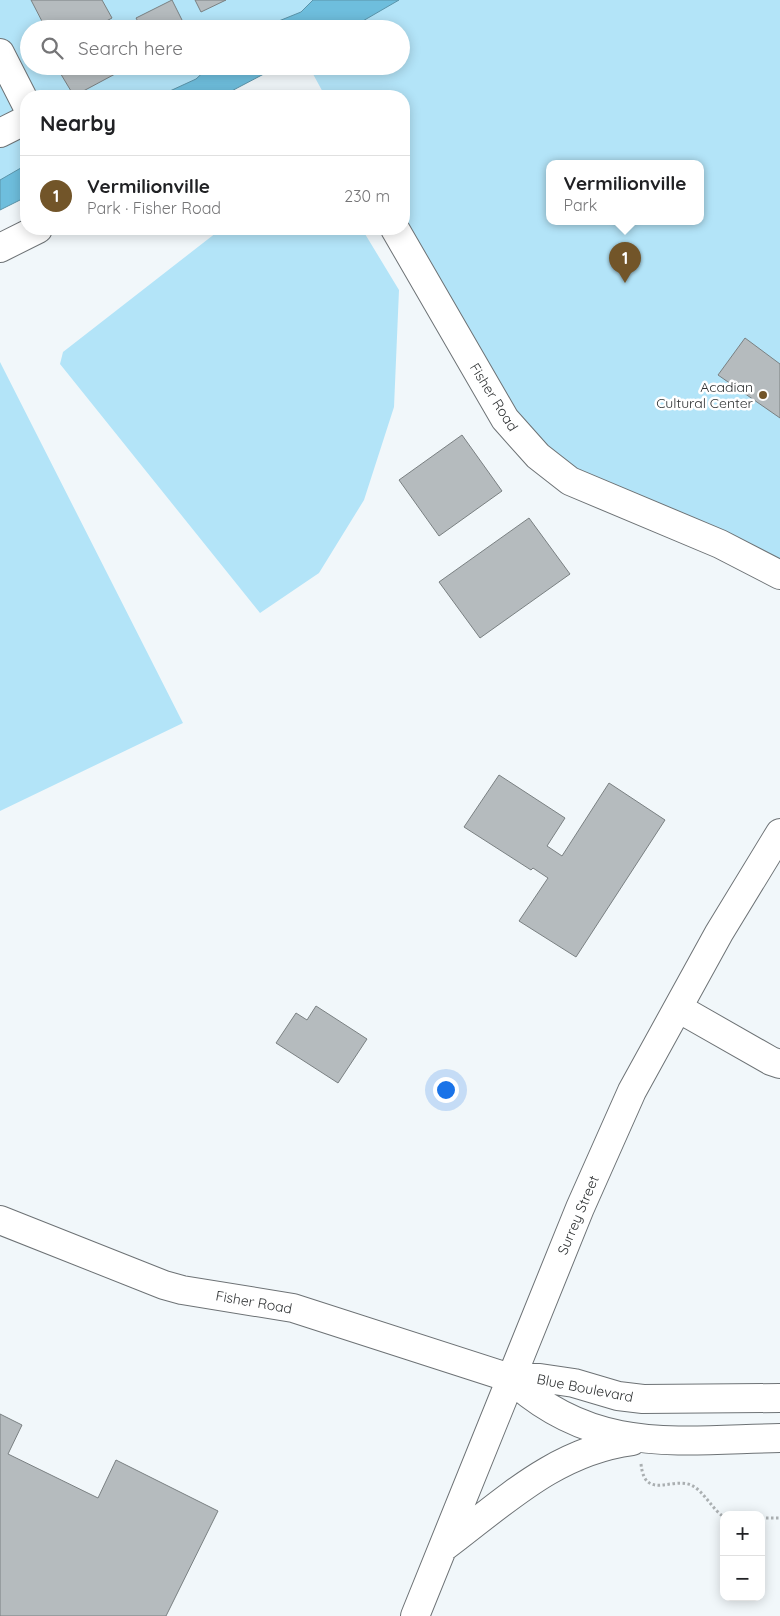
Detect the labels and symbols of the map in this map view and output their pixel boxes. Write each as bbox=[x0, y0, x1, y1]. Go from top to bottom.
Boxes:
pin: 1 bbox=[609, 242, 641, 283]
street label: Fisher Road bbox=[466, 359, 522, 435]
place label: Acadian Cultural Center bbox=[656, 378, 754, 412]
marker: Acadian Cultural Center bbox=[757, 389, 769, 401]
your location bbox=[433, 1077, 459, 1103]
street label: Surrey Street bbox=[553, 1173, 603, 1257]
street label: Fisher Road bbox=[214, 1286, 294, 1318]
street label: Blue Boulevard bbox=[535, 1370, 635, 1406]

